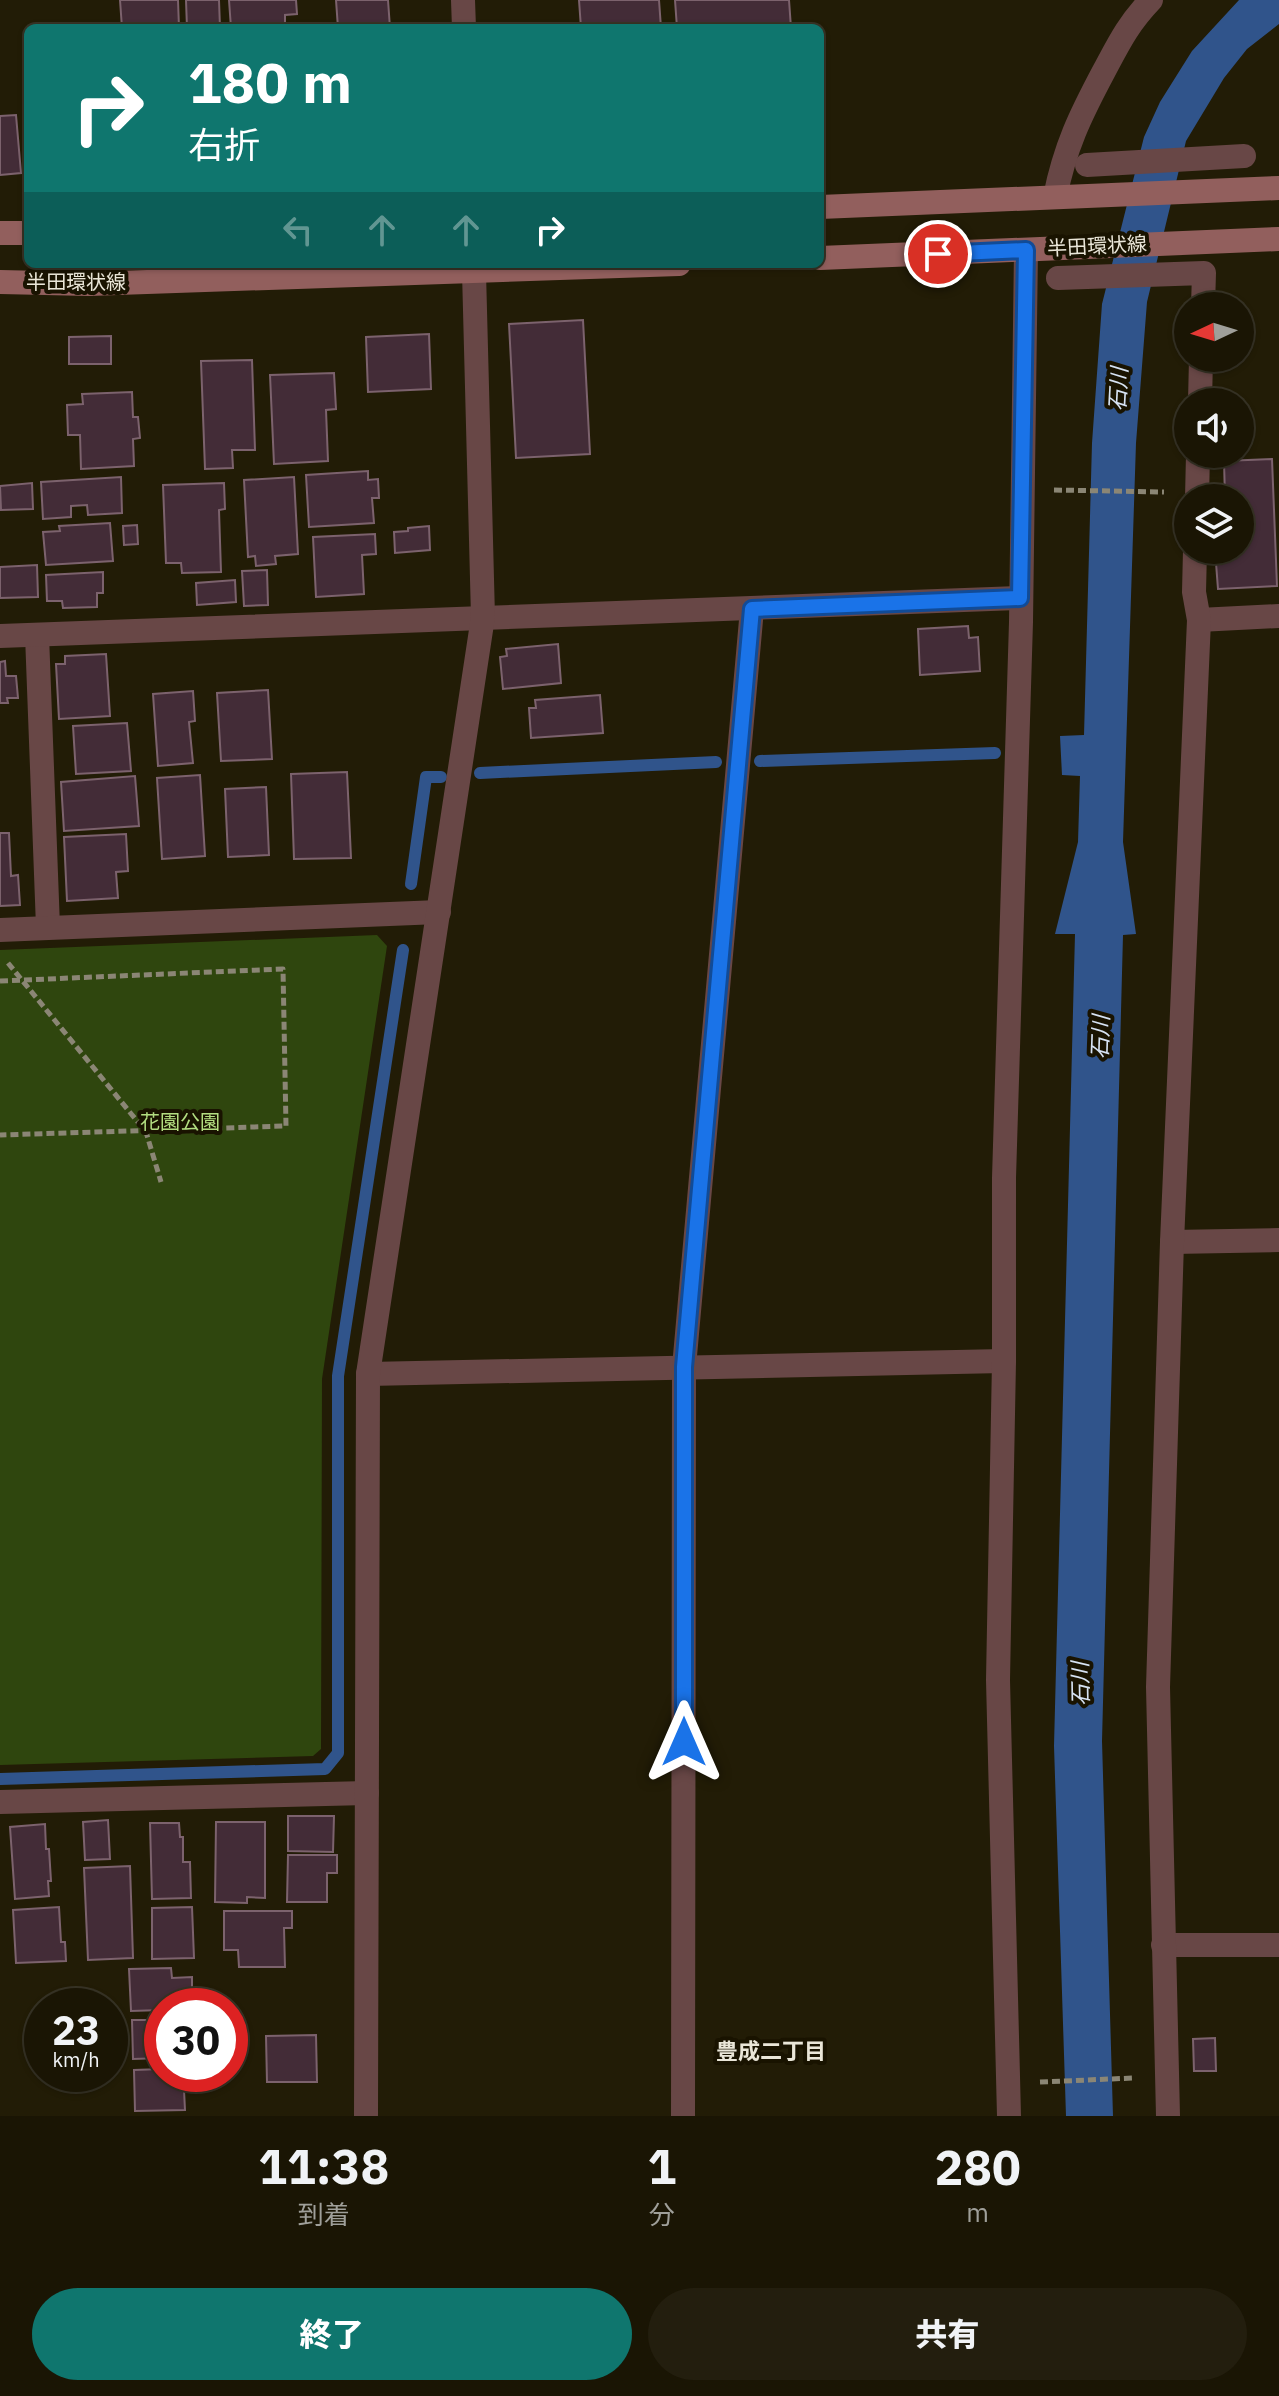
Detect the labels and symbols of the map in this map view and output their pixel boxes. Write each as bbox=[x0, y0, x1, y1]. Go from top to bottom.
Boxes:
pin bbox=[904, 220, 972, 288]
street label: 半田環状線 bbox=[1046, 229, 1148, 262]
street label: 半田環状線 bbox=[26, 268, 126, 295]
north arrow bbox=[1174, 292, 1254, 372]
water label: 石川 bbox=[1102, 364, 1133, 412]
water label: 石川 bbox=[1084, 1012, 1115, 1059]
park label: 花園公園 bbox=[140, 1108, 220, 1135]
water label: 石川 bbox=[1065, 1660, 1094, 1706]
position arrow bbox=[642, 1700, 726, 1784]
speed limit sign: 30 bbox=[144, 1988, 248, 2092]
district label: 豊成二丁目 bbox=[716, 2036, 826, 2065]

